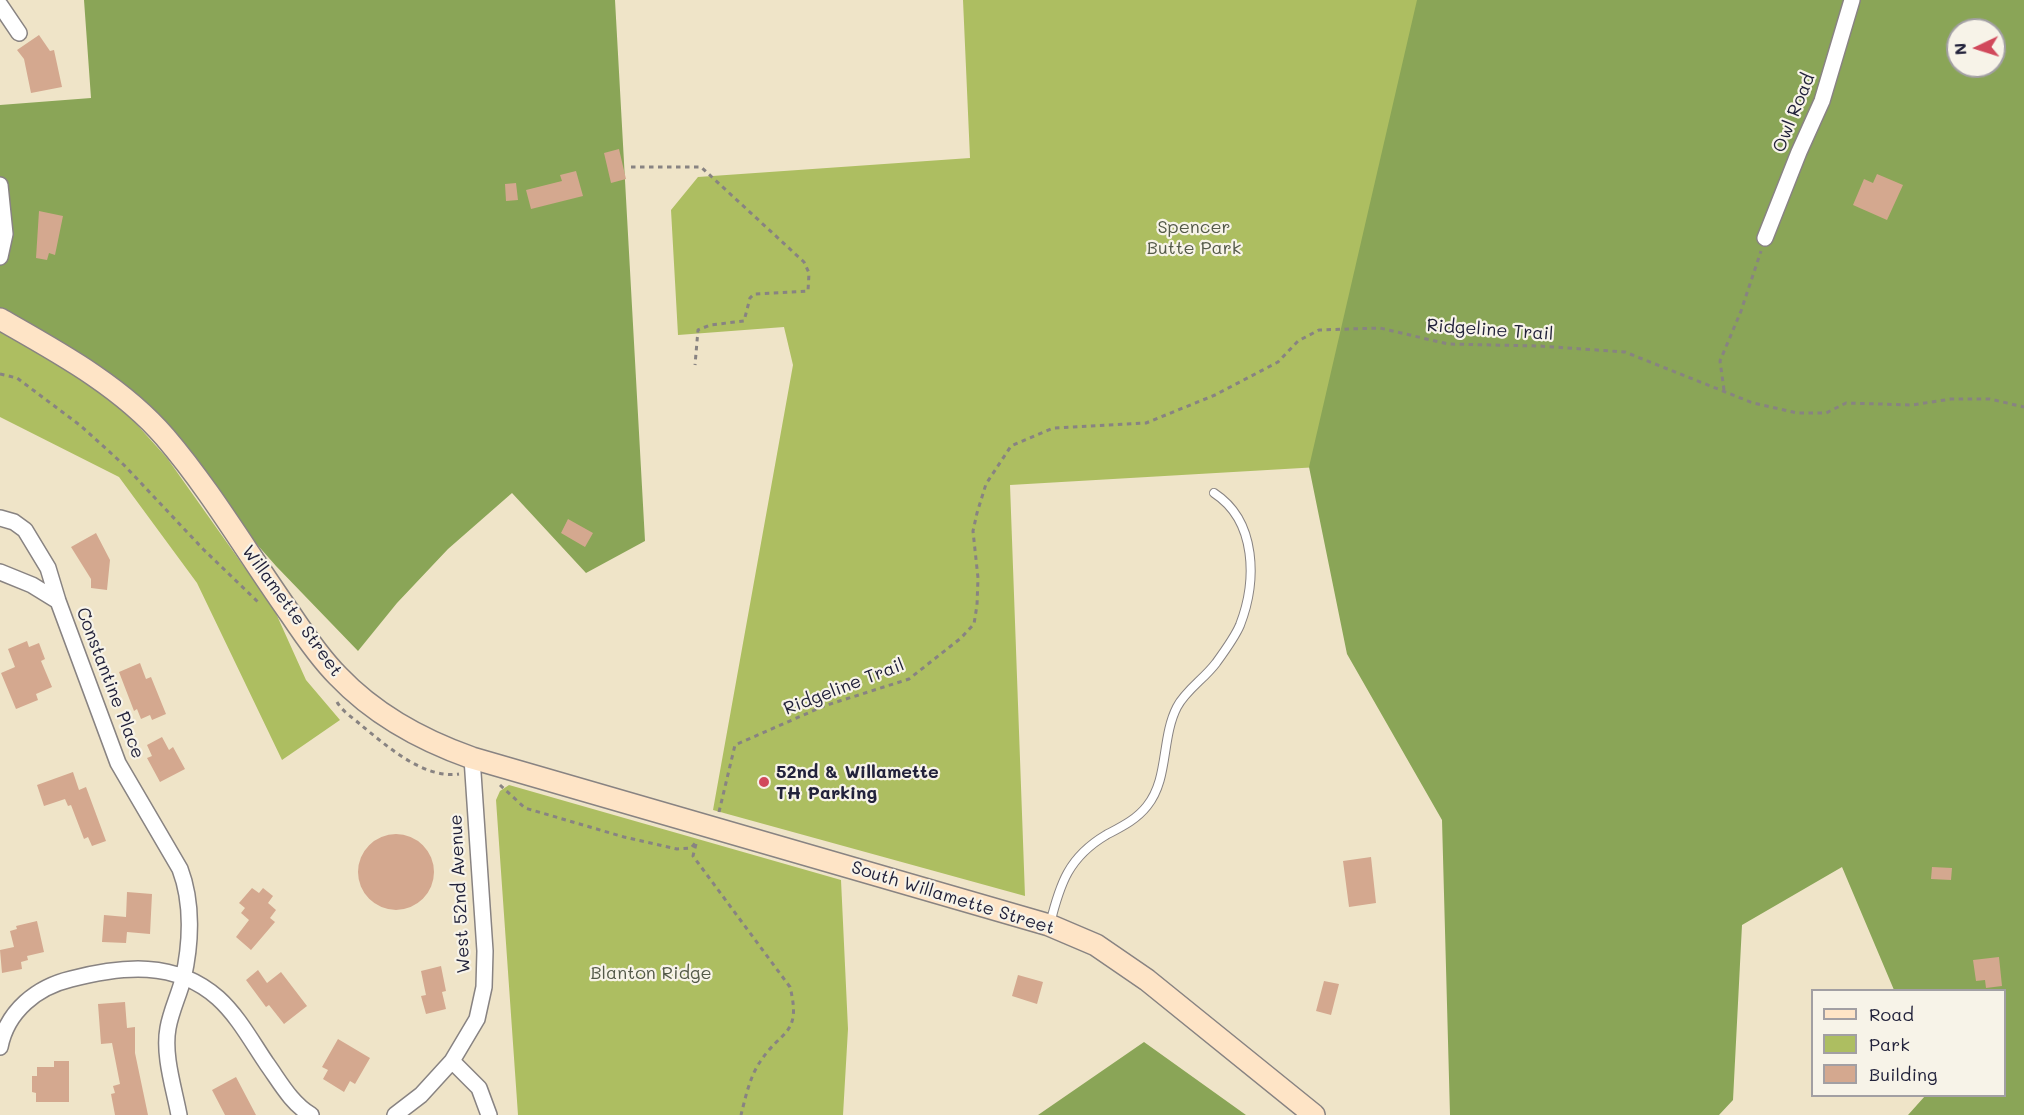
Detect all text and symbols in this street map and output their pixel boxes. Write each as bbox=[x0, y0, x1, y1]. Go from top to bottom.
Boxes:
north arrow bbox=[1946, 18, 2006, 78]
text: N bbox=[1949, 42, 1970, 56]
street label: Owl Road bbox=[1768, 70, 1820, 156]
park label: Spencer Butte Park bbox=[1147, 216, 1241, 258]
street label: Ridgeline Trail bbox=[1426, 315, 1554, 345]
street label: Willamette Street bbox=[237, 541, 347, 681]
street label: Constantine Place bbox=[71, 604, 149, 762]
street label: Ridgeline Trail bbox=[781, 654, 907, 720]
place label: 52nd & Willamette TH Parking bbox=[776, 761, 939, 804]
marker: 52nd & Willamette TH Parking bbox=[757, 775, 771, 789]
street label: West 52nd Avenue bbox=[445, 814, 475, 974]
street label: South Willamette Street bbox=[849, 857, 1057, 939]
park label: Blanton Ridge bbox=[590, 962, 712, 984]
legend bbox=[1811, 989, 2006, 1097]
text: Road bbox=[1869, 1002, 1914, 1026]
text: Park bbox=[1869, 1032, 1910, 1056]
text: Building bbox=[1869, 1062, 1937, 1086]

